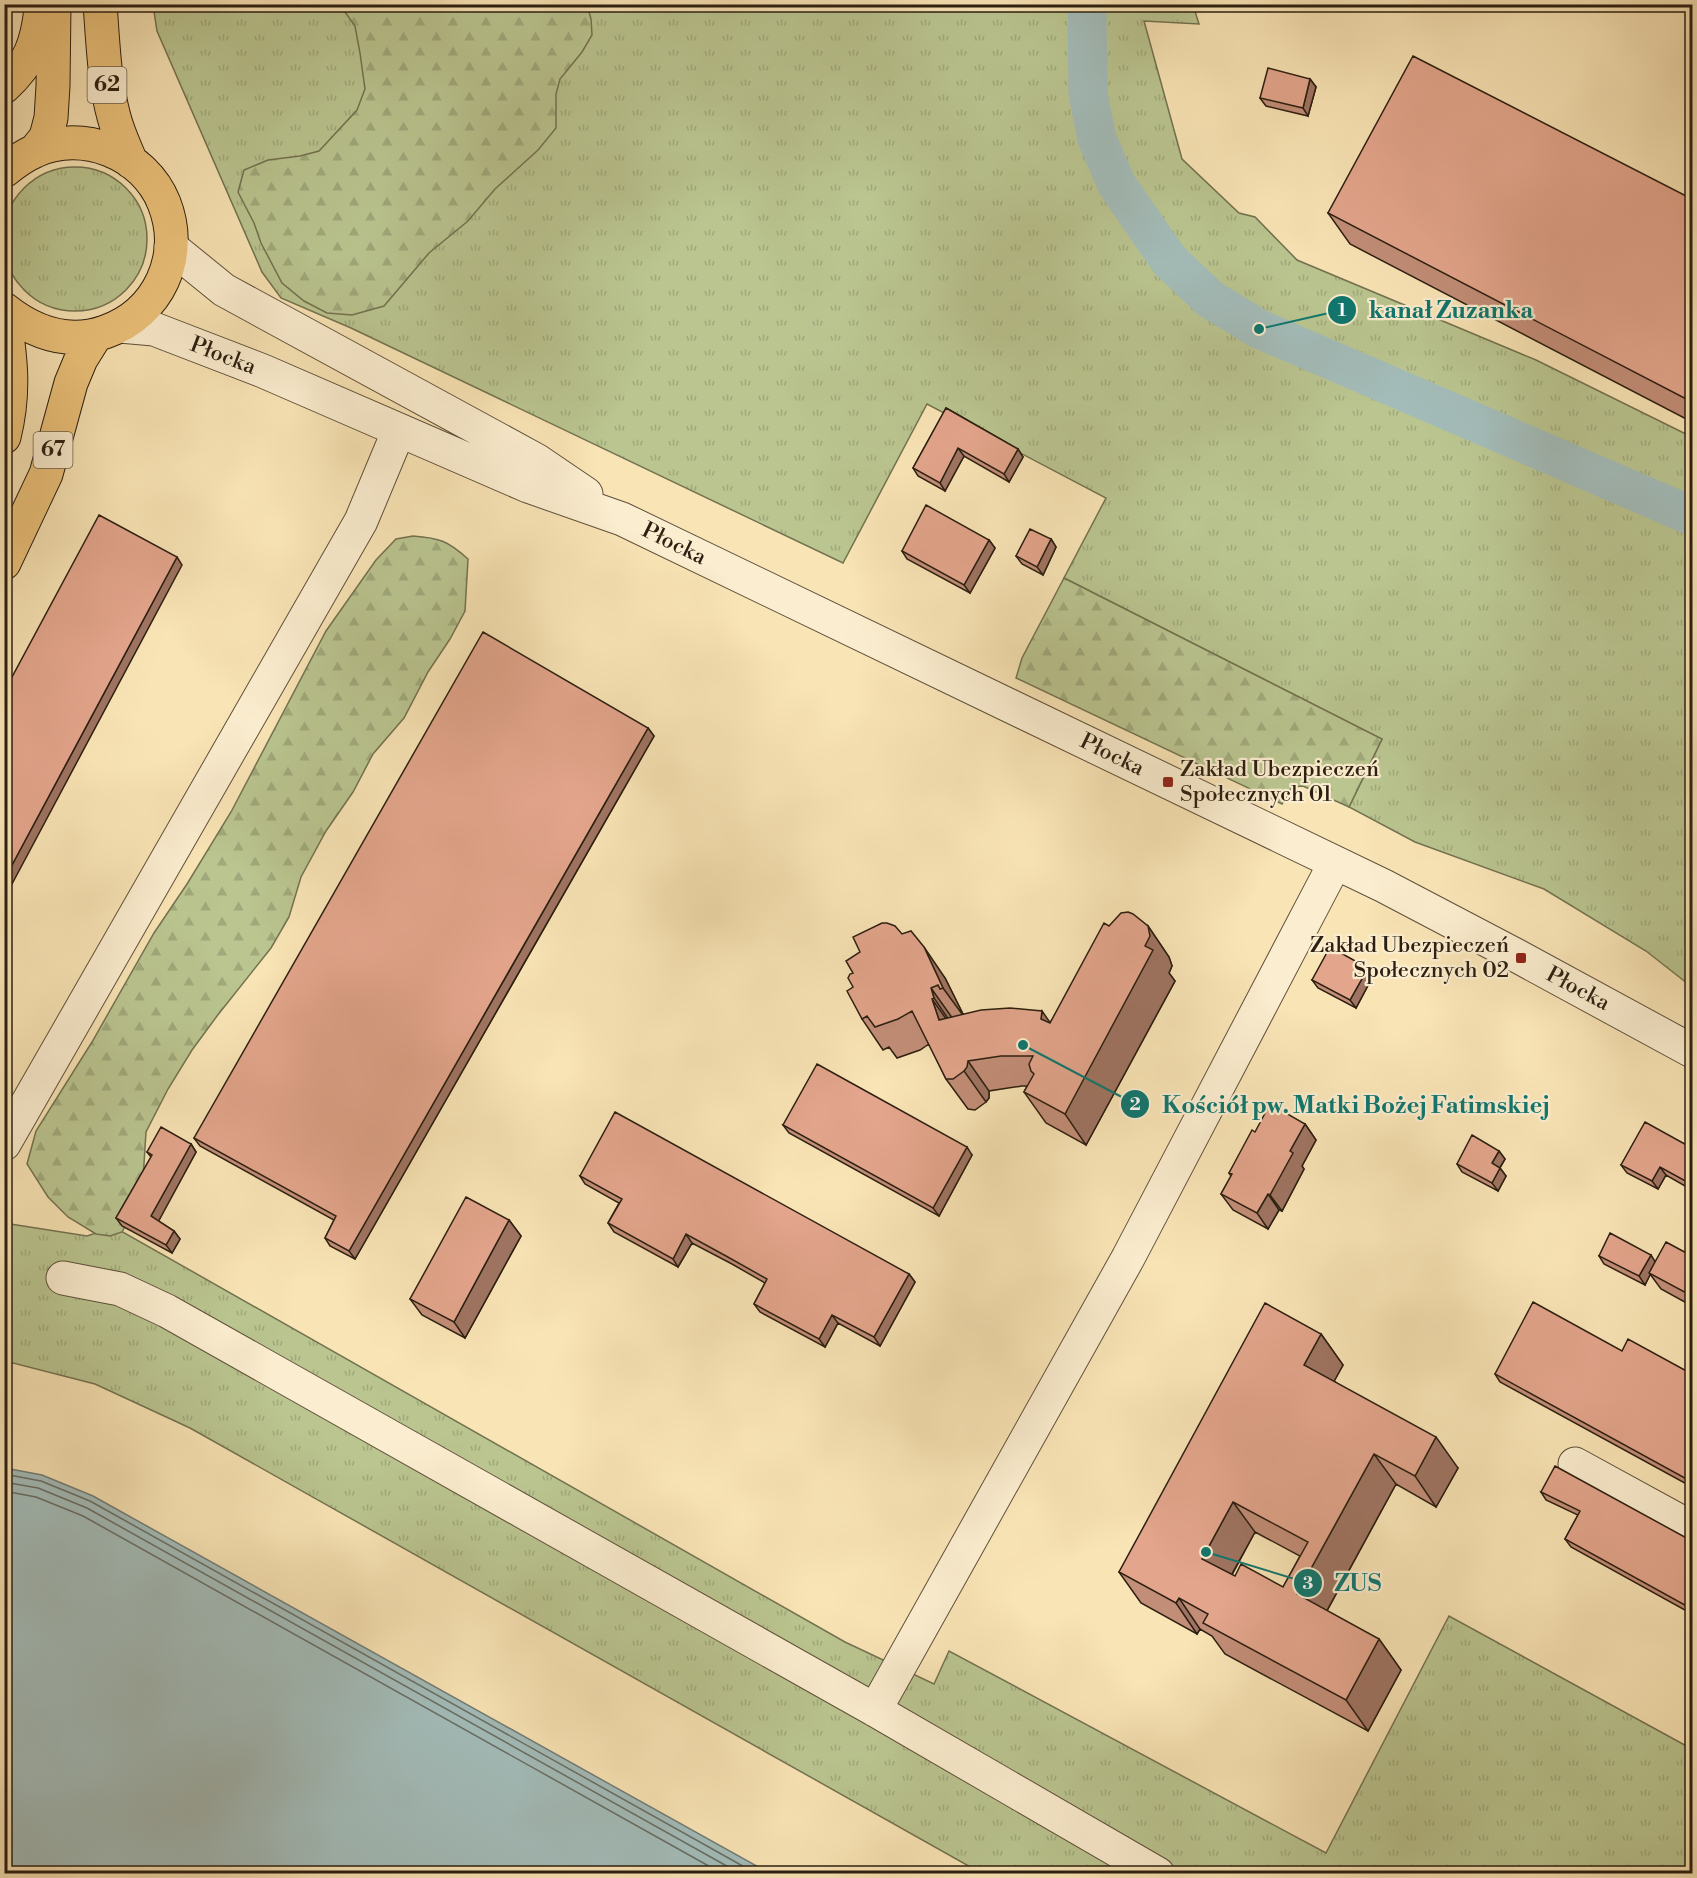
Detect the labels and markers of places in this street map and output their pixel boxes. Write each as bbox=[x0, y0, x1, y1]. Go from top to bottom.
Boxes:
callout: kanał Zuzanka bbox=[1327, 289, 1545, 331]
place label: Zakład Ubezpieczeń Społecznych 01 bbox=[1180, 756, 1379, 808]
marker: Zakład Ubezpieczeń Społecznych 01 bbox=[1161, 775, 1175, 789]
place label: Zakład Ubezpieczeń Społecznych 02 bbox=[1310, 932, 1509, 984]
marker: Zakład Ubezpieczeń Społecznych 02 bbox=[1514, 951, 1528, 965]
callout: Kościół pw. Matki Bożej Fatimskiej bbox=[1120, 1083, 1562, 1125]
callout: ZUS bbox=[1293, 1562, 1394, 1604]

